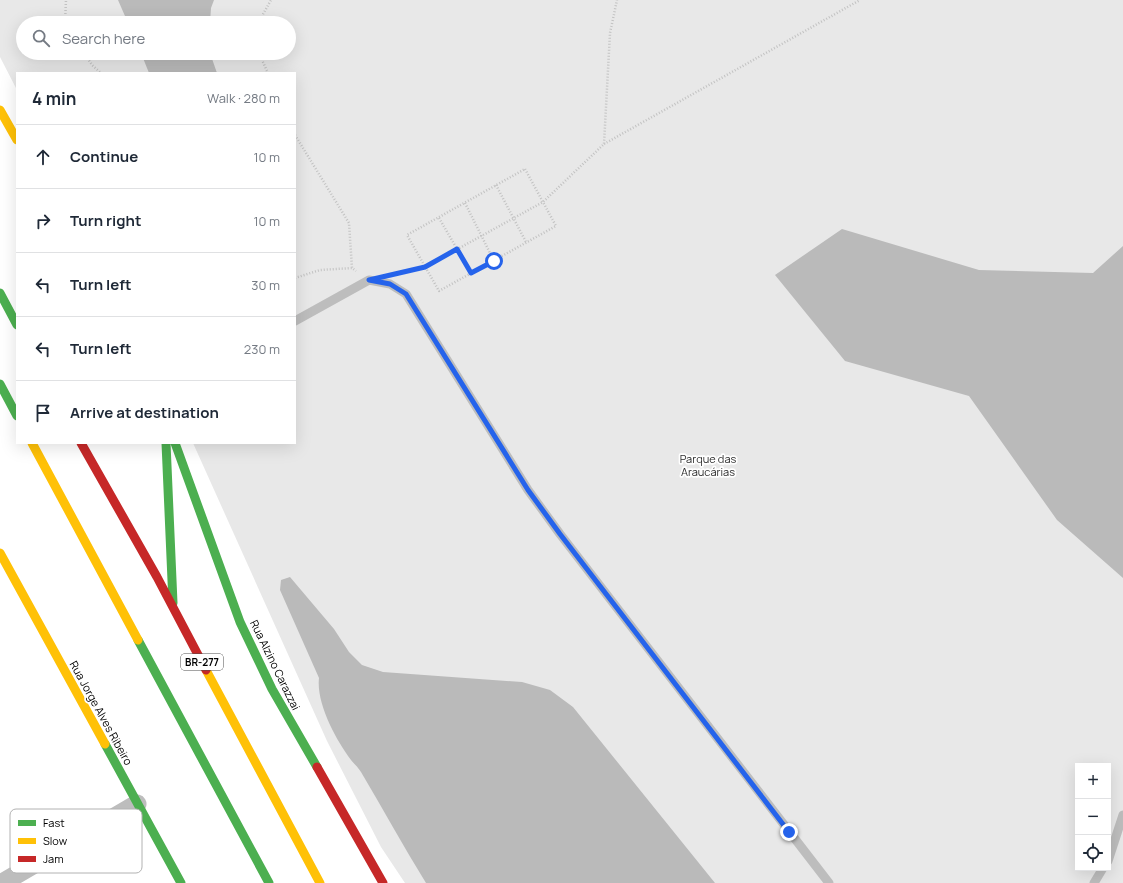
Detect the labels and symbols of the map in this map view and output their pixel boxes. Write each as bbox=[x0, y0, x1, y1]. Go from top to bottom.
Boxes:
route start bbox=[485, 252, 503, 270]
park label: Parque das Araucárias bbox=[680, 451, 736, 479]
street label: Rua Alzino Carazzai bbox=[247, 617, 304, 712]
road number: BR-277 bbox=[181, 654, 223, 670]
street label: Rua Jorge Alves Ribeiro bbox=[67, 658, 137, 768]
legend bbox=[10, 809, 142, 873]
text: Fast bbox=[43, 815, 65, 830]
route end bbox=[780, 823, 798, 841]
text: Slow bbox=[43, 833, 68, 848]
text: Jam bbox=[43, 851, 64, 866]

